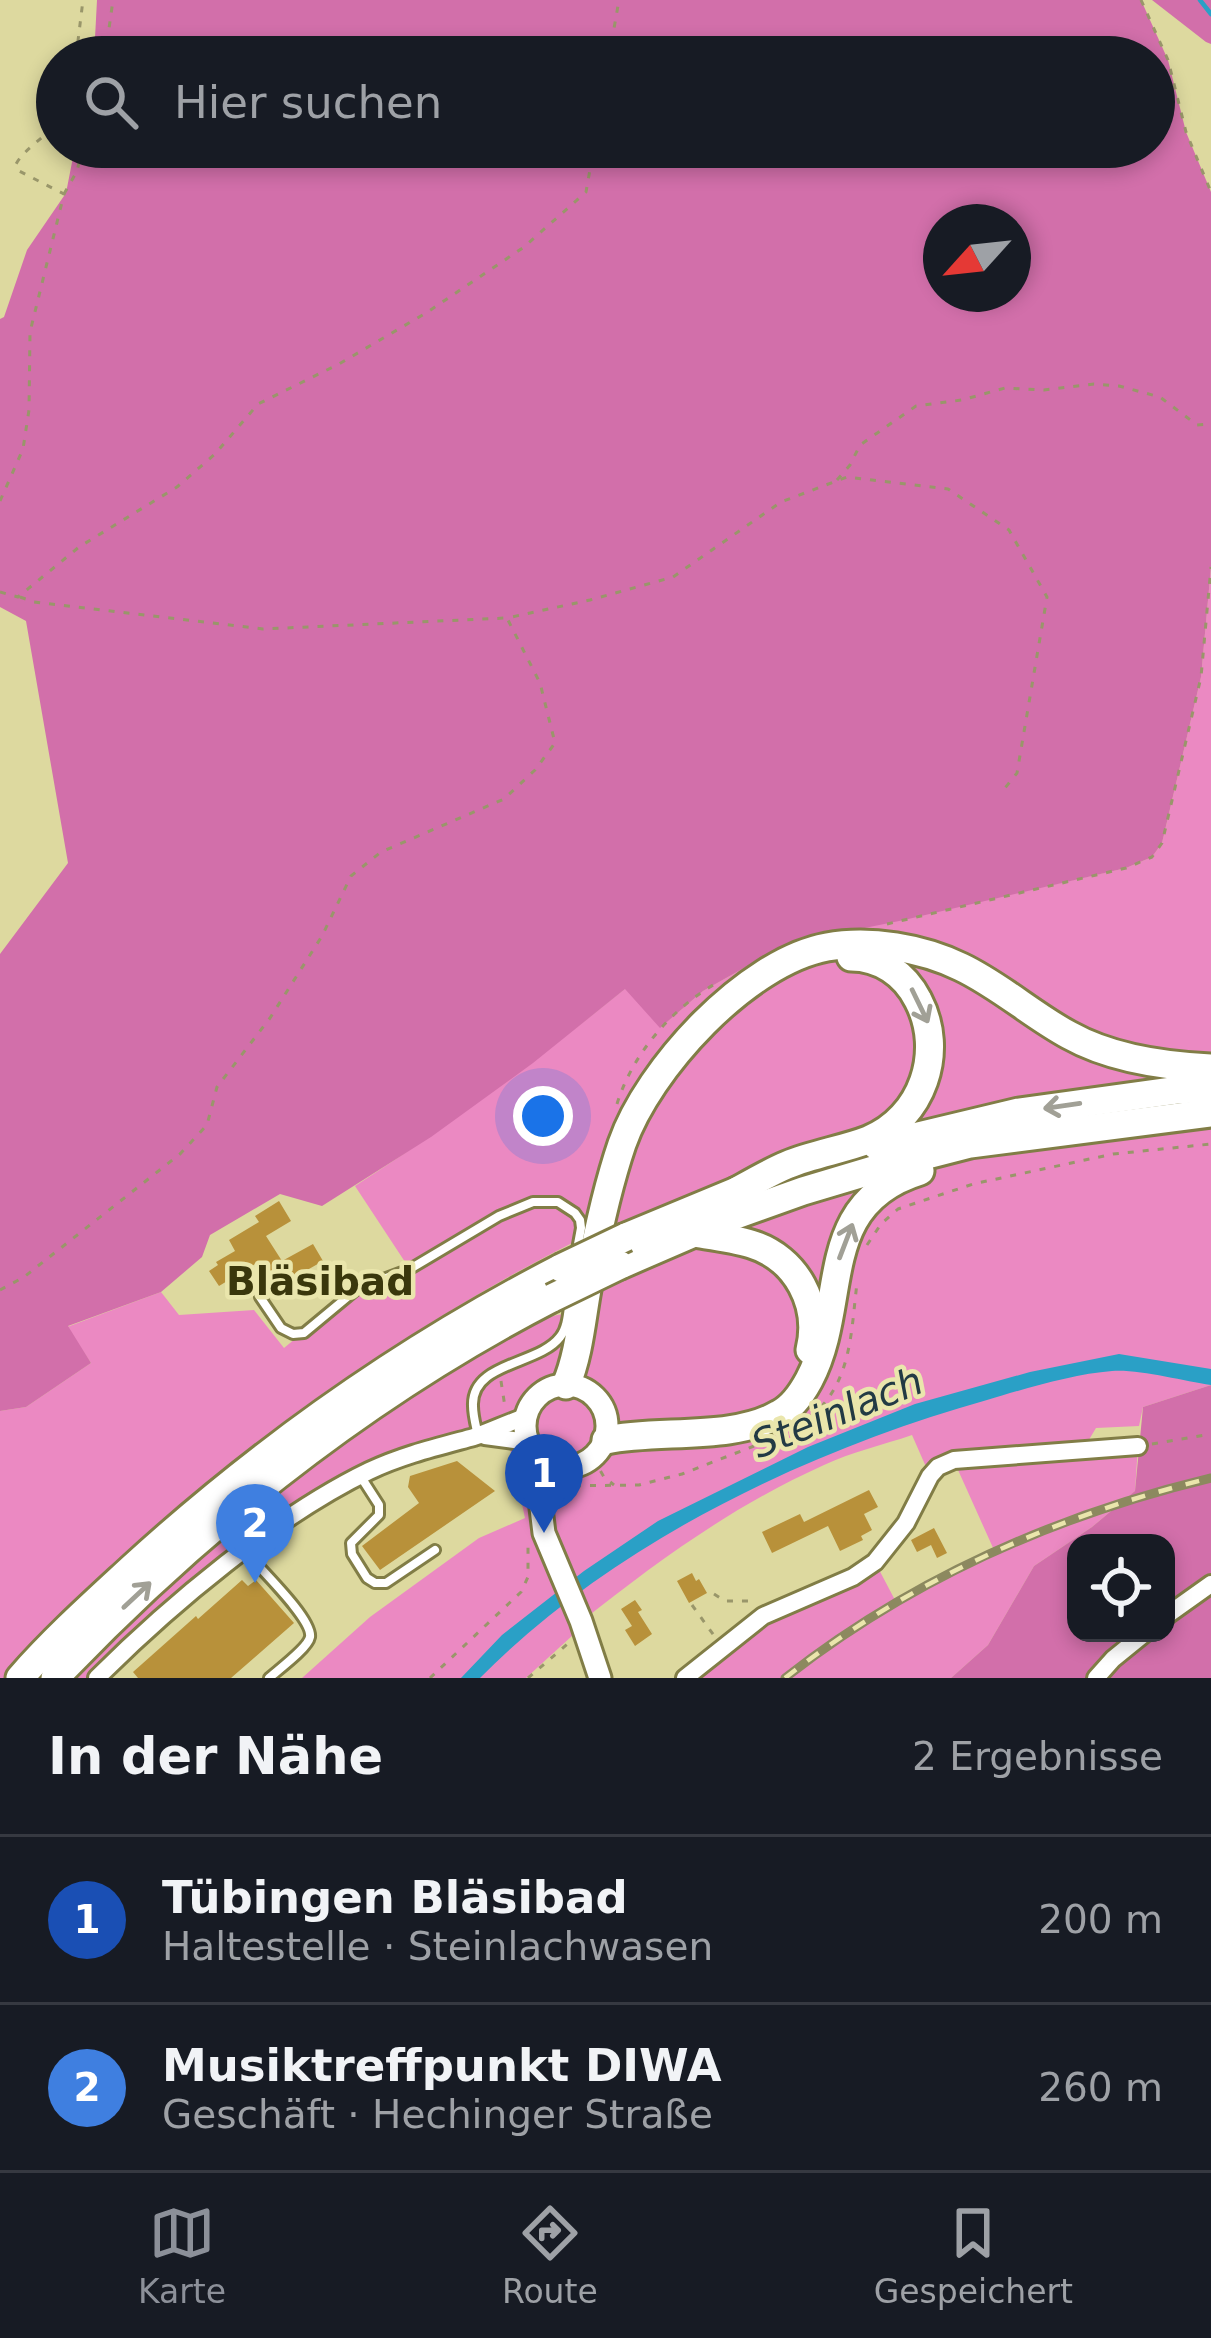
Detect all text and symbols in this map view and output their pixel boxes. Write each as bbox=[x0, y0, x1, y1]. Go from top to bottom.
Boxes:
search box bbox=[36, 36, 1175, 168]
icon: search bbox=[78, 69, 144, 135]
text: Hier suchen bbox=[174, 76, 442, 129]
north arrow bbox=[923, 204, 1031, 312]
one-way arrow bbox=[910, 987, 932, 1023]
your location bbox=[513, 1086, 573, 1146]
one-way arrow bbox=[1043, 1095, 1082, 1118]
one-way arrow bbox=[836, 1223, 858, 1260]
district label: Bläsibad bbox=[226, 1259, 414, 1304]
water label: Steinlach bbox=[745, 1358, 929, 1467]
pin: 1 bbox=[505, 1434, 583, 1533]
pin: 2 bbox=[216, 1484, 294, 1583]
map controls bbox=[1067, 1534, 1175, 1642]
button: locate bbox=[1067, 1534, 1175, 1642]
one-way arrow bbox=[122, 1581, 152, 1609]
text: In der Nähe bbox=[48, 1727, 383, 1786]
text: 2 Ergebnisse bbox=[912, 1734, 1163, 1779]
text: Tübingen Bläsibad bbox=[162, 1871, 628, 1924]
text: 1 bbox=[73, 1897, 101, 1942]
text: 200 m bbox=[1038, 1897, 1163, 1942]
text: Haltestelle · Steinlachwasen bbox=[162, 1924, 713, 1969]
text: Musiktreffpunkt DIWA bbox=[162, 2039, 722, 2092]
text: 2 bbox=[73, 2065, 101, 2110]
text: 260 m bbox=[1038, 2065, 1163, 2110]
text: Geschäft · Hechinger Straße bbox=[162, 2092, 713, 2137]
tab: Karte bbox=[138, 2200, 226, 2311]
tab: Route bbox=[502, 2200, 598, 2311]
tab: Gespeichert bbox=[874, 2200, 1073, 2311]

